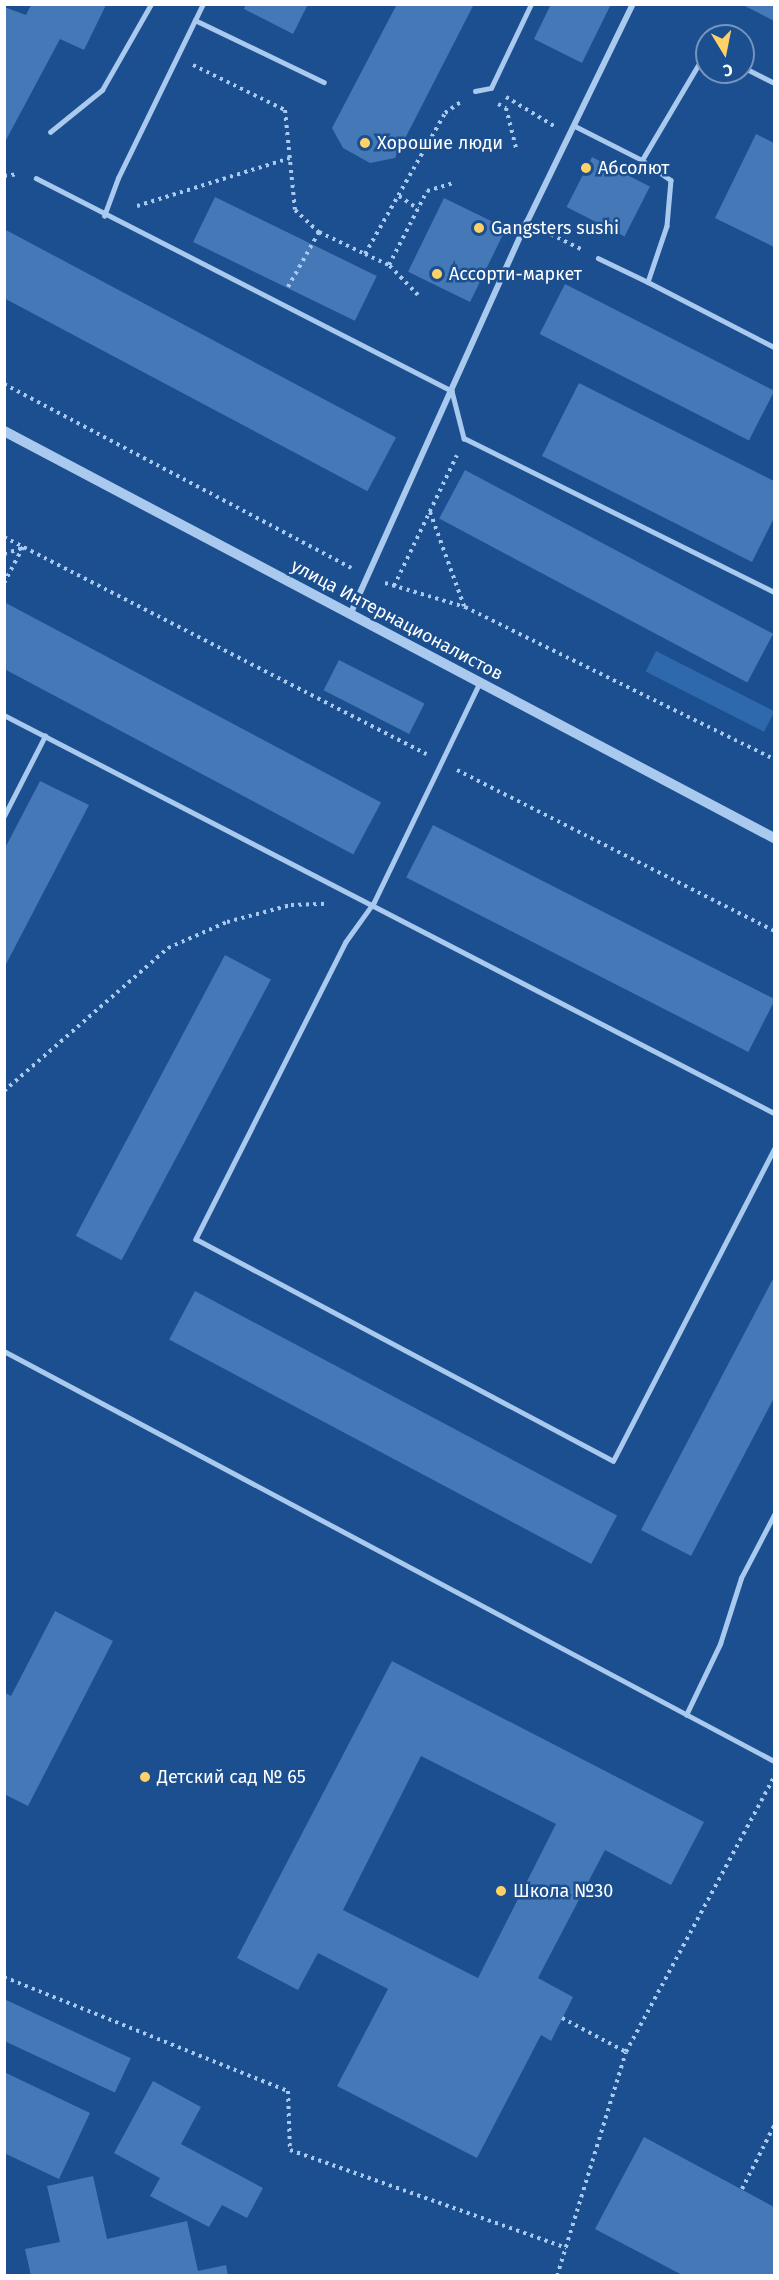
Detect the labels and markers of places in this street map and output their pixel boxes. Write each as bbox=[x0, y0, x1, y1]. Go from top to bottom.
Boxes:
place label: Хорошие люди bbox=[377, 132, 503, 154]
marker: Хорошие люди bbox=[358, 136, 372, 150]
place label: Абсолют bbox=[598, 157, 669, 179]
marker: Абсолют bbox=[579, 161, 593, 175]
place label: Gangsters sushi bbox=[491, 217, 619, 239]
marker: Gangsters sushi bbox=[472, 221, 486, 235]
place label: Ассорти-маркет bbox=[449, 263, 582, 285]
marker: Ассорти-маркет bbox=[430, 267, 444, 281]
place label: Детский сад № 65 bbox=[157, 1766, 306, 1788]
marker: Детский сад № 65 bbox=[138, 1770, 152, 1784]
place label: Школа №30 bbox=[513, 1880, 613, 1902]
marker: Школа №30 bbox=[494, 1884, 508, 1898]

